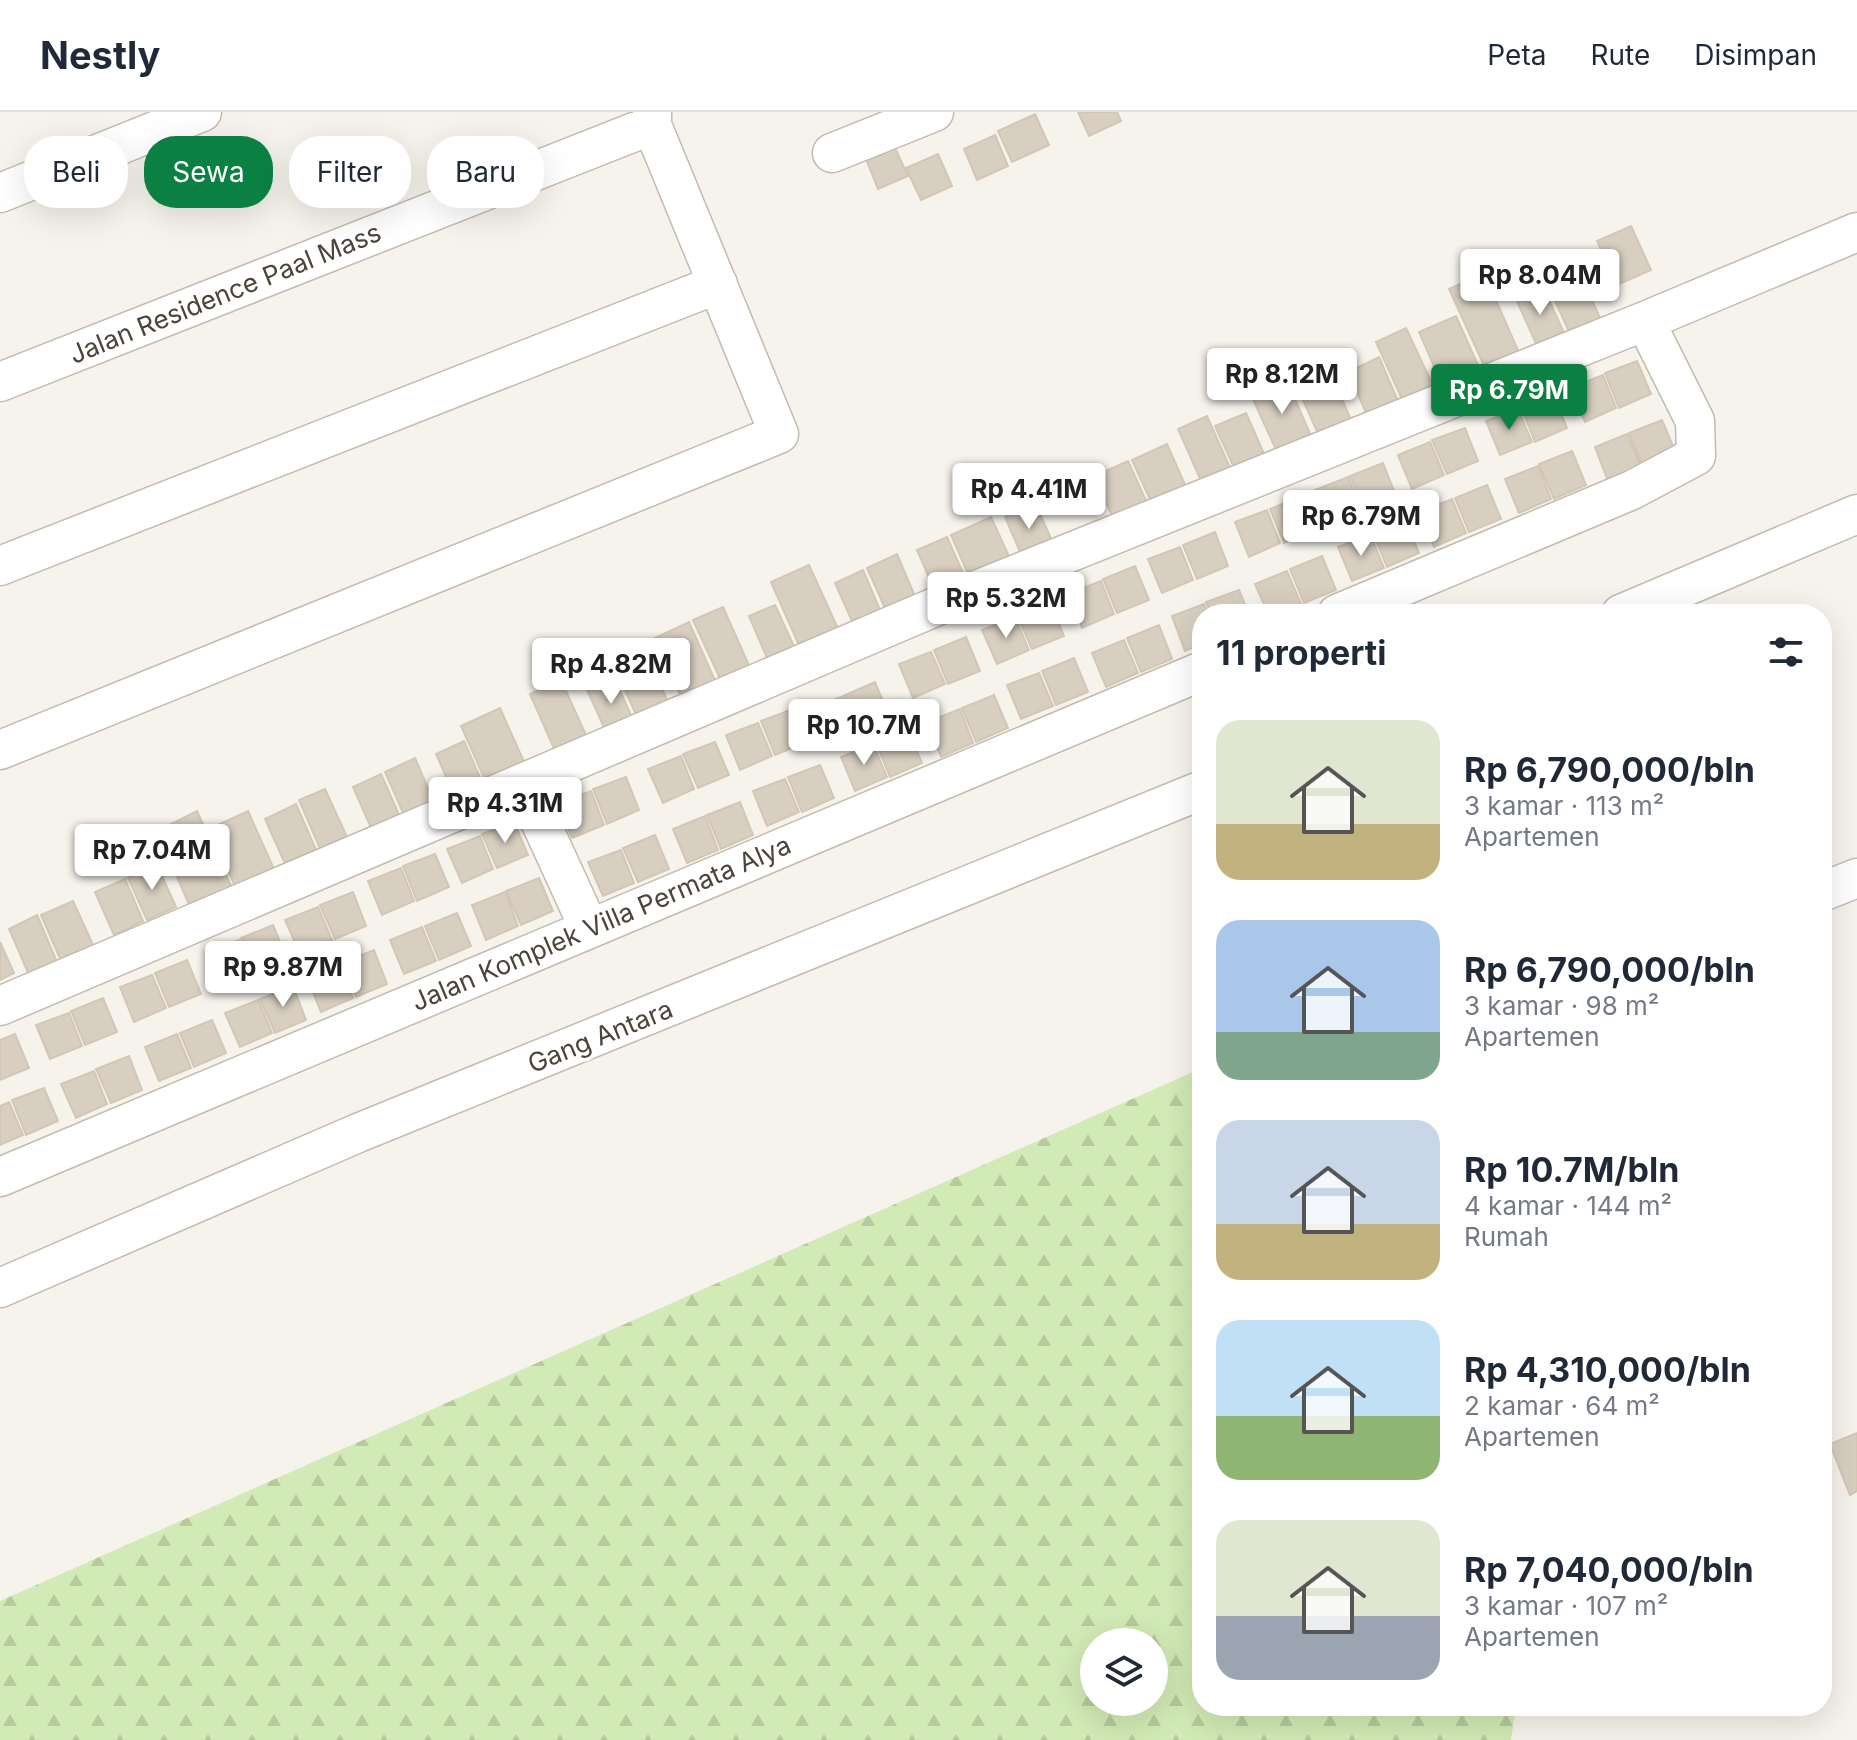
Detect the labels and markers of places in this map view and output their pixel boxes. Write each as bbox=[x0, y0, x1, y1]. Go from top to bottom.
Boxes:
pin: Rp 8.04M bbox=[1457, 249, 1623, 317]
pin: Rp 8.12M bbox=[1199, 348, 1365, 416]
pin: Rp 6.79M bbox=[1426, 364, 1592, 432]
pin: Rp 4.41M bbox=[946, 463, 1112, 531]
pin: Rp 6.79M bbox=[1278, 490, 1444, 558]
pin: Rp 5.32M bbox=[923, 572, 1089, 640]
pin: Rp 4.82M bbox=[528, 638, 694, 706]
pin: Rp 10.7M bbox=[781, 699, 947, 767]
pin: Rp 4.31M bbox=[422, 777, 588, 845]
pin: Rp 7.04M bbox=[69, 824, 235, 892]
pin: Rp 9.87M bbox=[200, 941, 366, 1009]

